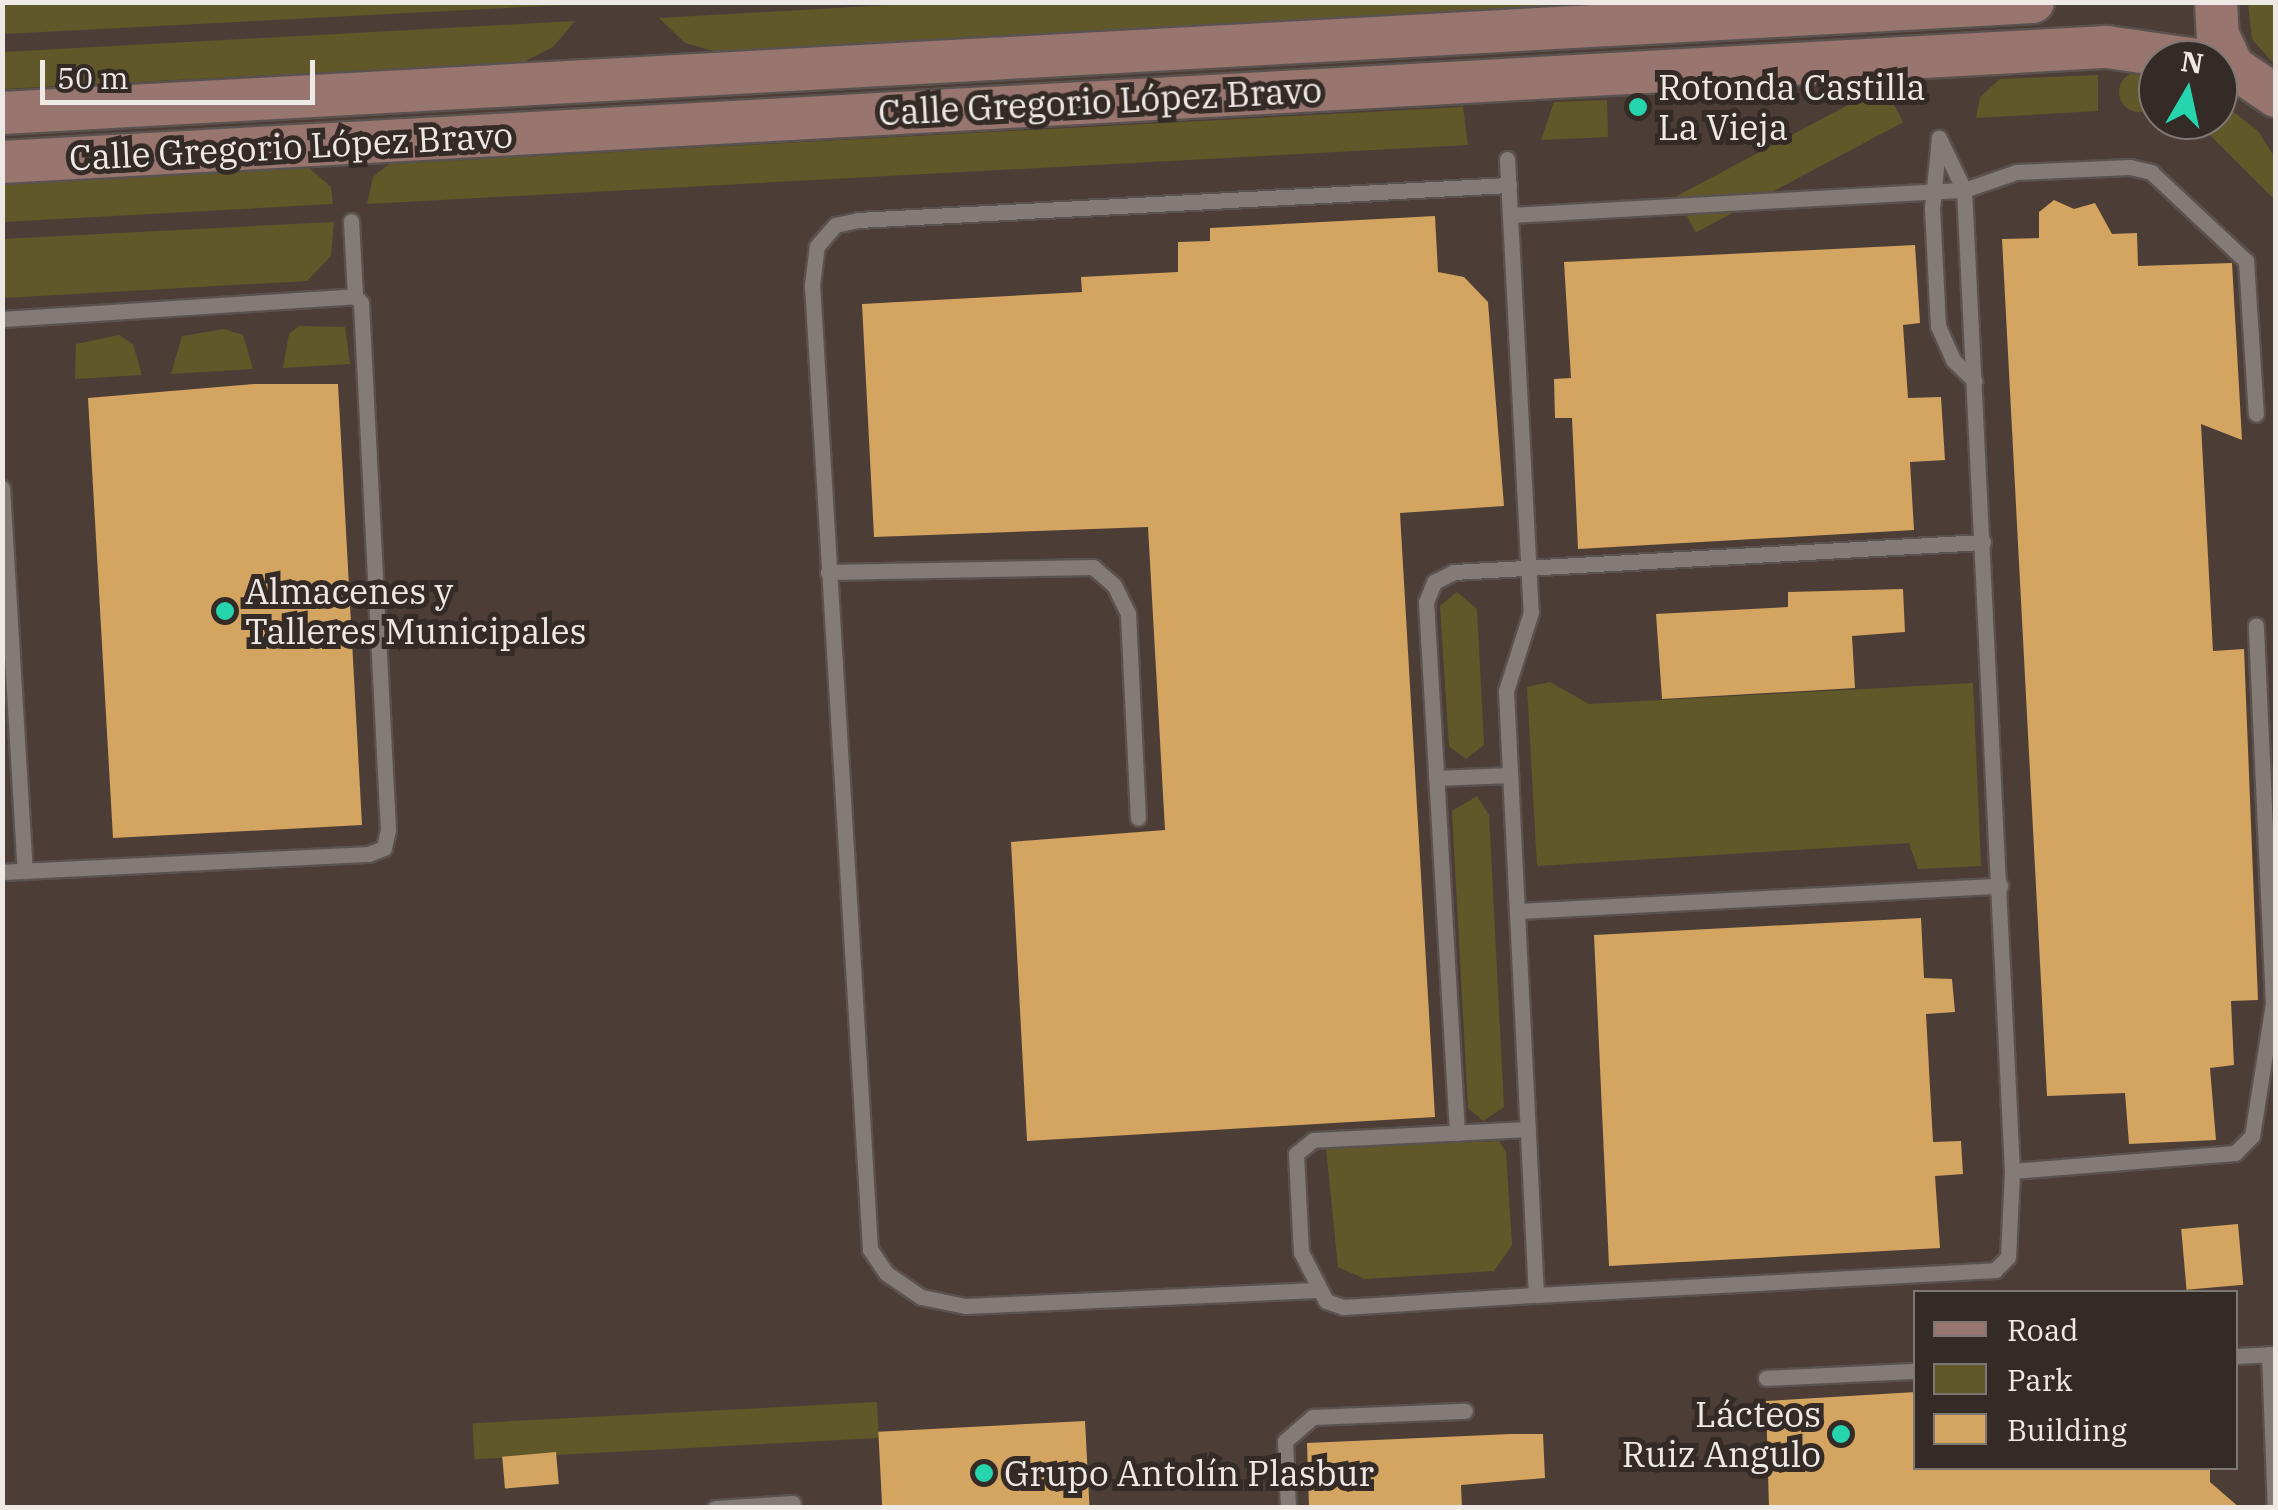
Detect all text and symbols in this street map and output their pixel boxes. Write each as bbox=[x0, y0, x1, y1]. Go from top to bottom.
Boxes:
scale bar bbox=[45, 40, 320, 102]
north arrow bbox=[2138, 40, 2238, 140]
text: N bbox=[2179, 42, 2206, 82]
text: 50 m bbox=[57, 58, 129, 97]
place label: Rotonda Castilla La Vieja bbox=[1658, 66, 1926, 148]
street label: Calle Gregorio López Bravo bbox=[877, 68, 1323, 134]
marker: Rotonda Castilla La Vieja bbox=[1627, 96, 1649, 118]
street label: Calle Gregorio López Bravo bbox=[68, 113, 514, 179]
place label: Almacenes y Talleres Municipales bbox=[245, 570, 587, 652]
marker: Almacenes y Talleres Municipales bbox=[214, 600, 236, 622]
legend bbox=[1913, 1290, 2238, 1470]
text: Road bbox=[2007, 1310, 2079, 1349]
text: Park bbox=[2007, 1360, 2073, 1399]
place label: Lácteos Ruiz Angulo bbox=[1622, 1393, 1821, 1475]
text: Building bbox=[2007, 1410, 2127, 1449]
marker: Lácteos Ruiz Angulo bbox=[1830, 1423, 1852, 1445]
place label: Grupo Antolín Plasbur bbox=[1004, 1452, 1374, 1494]
marker: Grupo Antolín Plasbur bbox=[973, 1462, 995, 1484]

